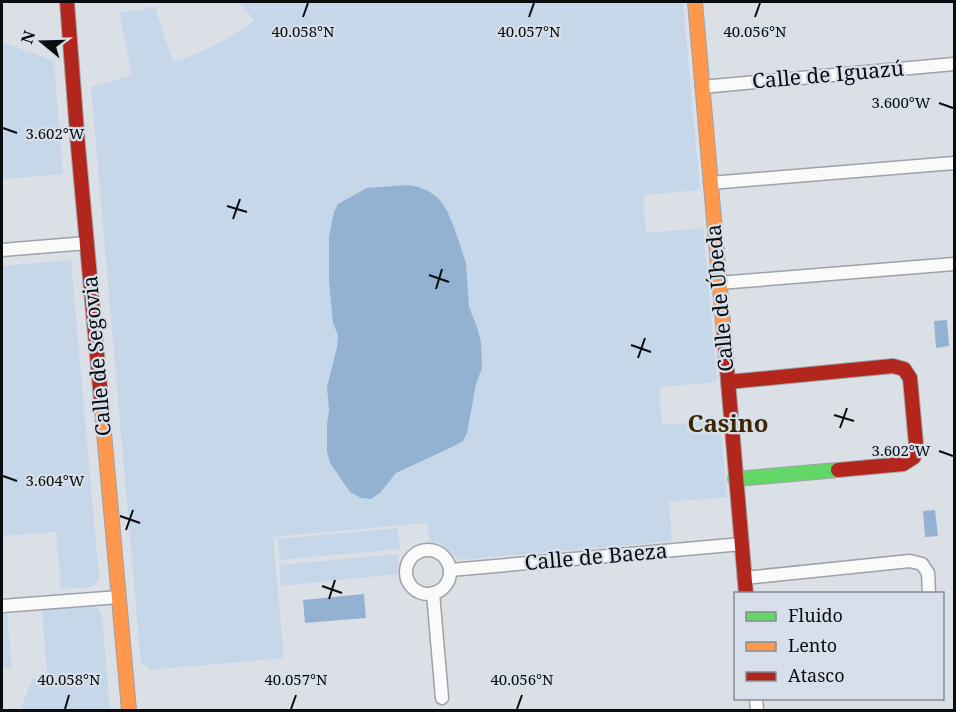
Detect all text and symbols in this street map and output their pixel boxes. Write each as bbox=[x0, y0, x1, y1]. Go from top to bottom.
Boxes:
north arrow bbox=[12, 12, 72, 72]
text: 40.058°N bbox=[271, 21, 335, 41]
text: 40.057°N bbox=[497, 21, 561, 41]
text: 40.056°N bbox=[723, 21, 787, 41]
text: N bbox=[15, 27, 40, 47]
street label: Calle de Iguazú bbox=[751, 53, 905, 95]
text: 3.600°W bbox=[872, 92, 931, 112]
text: 3.602°W bbox=[26, 123, 85, 143]
street label: Calle de Úbeda bbox=[699, 223, 739, 373]
street label: Calle de Segovia bbox=[75, 275, 117, 437]
district label: Casino bbox=[687, 406, 769, 439]
text: 3.602°W bbox=[872, 440, 931, 460]
text: 3.604°W bbox=[26, 470, 85, 490]
street label: Calle de Baeza bbox=[523, 536, 669, 576]
legend bbox=[734, 592, 944, 700]
text: Fluido bbox=[788, 603, 843, 627]
text: Lento bbox=[788, 633, 837, 657]
text: Atasco bbox=[788, 663, 845, 687]
text: 40.058°N bbox=[37, 669, 101, 689]
text: 40.057°N bbox=[264, 669, 328, 689]
text: 40.056°N bbox=[490, 669, 554, 689]

